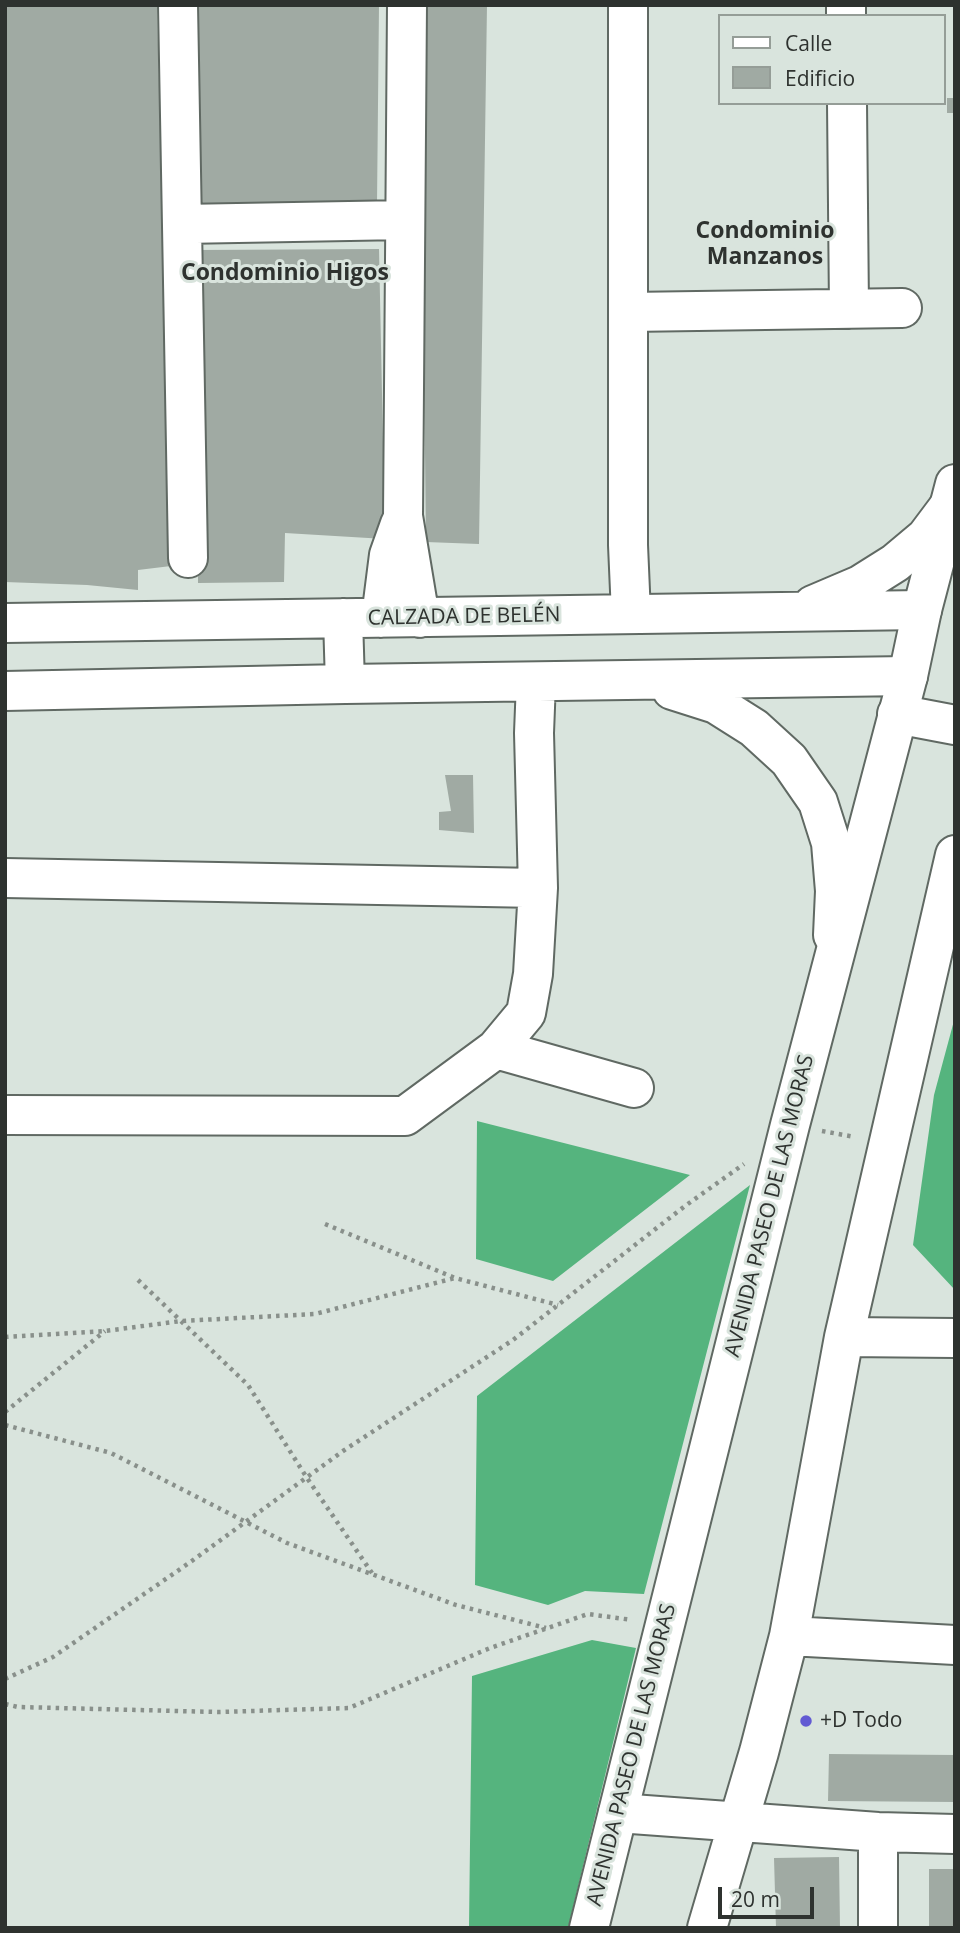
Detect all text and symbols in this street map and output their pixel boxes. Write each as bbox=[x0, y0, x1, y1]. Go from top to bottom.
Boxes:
legend bbox=[718, 14, 946, 105]
text: Calle bbox=[785, 29, 832, 57]
text: Edificio bbox=[785, 64, 855, 92]
district label: Condominio Manzanos bbox=[696, 217, 834, 271]
district label: Condominio Higos bbox=[181, 259, 389, 287]
street label: CALZADA DE BELÉN bbox=[367, 603, 561, 631]
street label: AVENIDA PASEO DE LAS MORAS bbox=[720, 1052, 820, 1360]
street label: AVENIDA PASEO DE LAS MORAS bbox=[582, 1601, 682, 1909]
place label: +D Todo bbox=[820, 1708, 902, 1734]
marker: +D Todo bbox=[798, 1713, 814, 1729]
scale bar bbox=[722, 1874, 818, 1918]
text: 20 m bbox=[731, 1885, 780, 1913]

